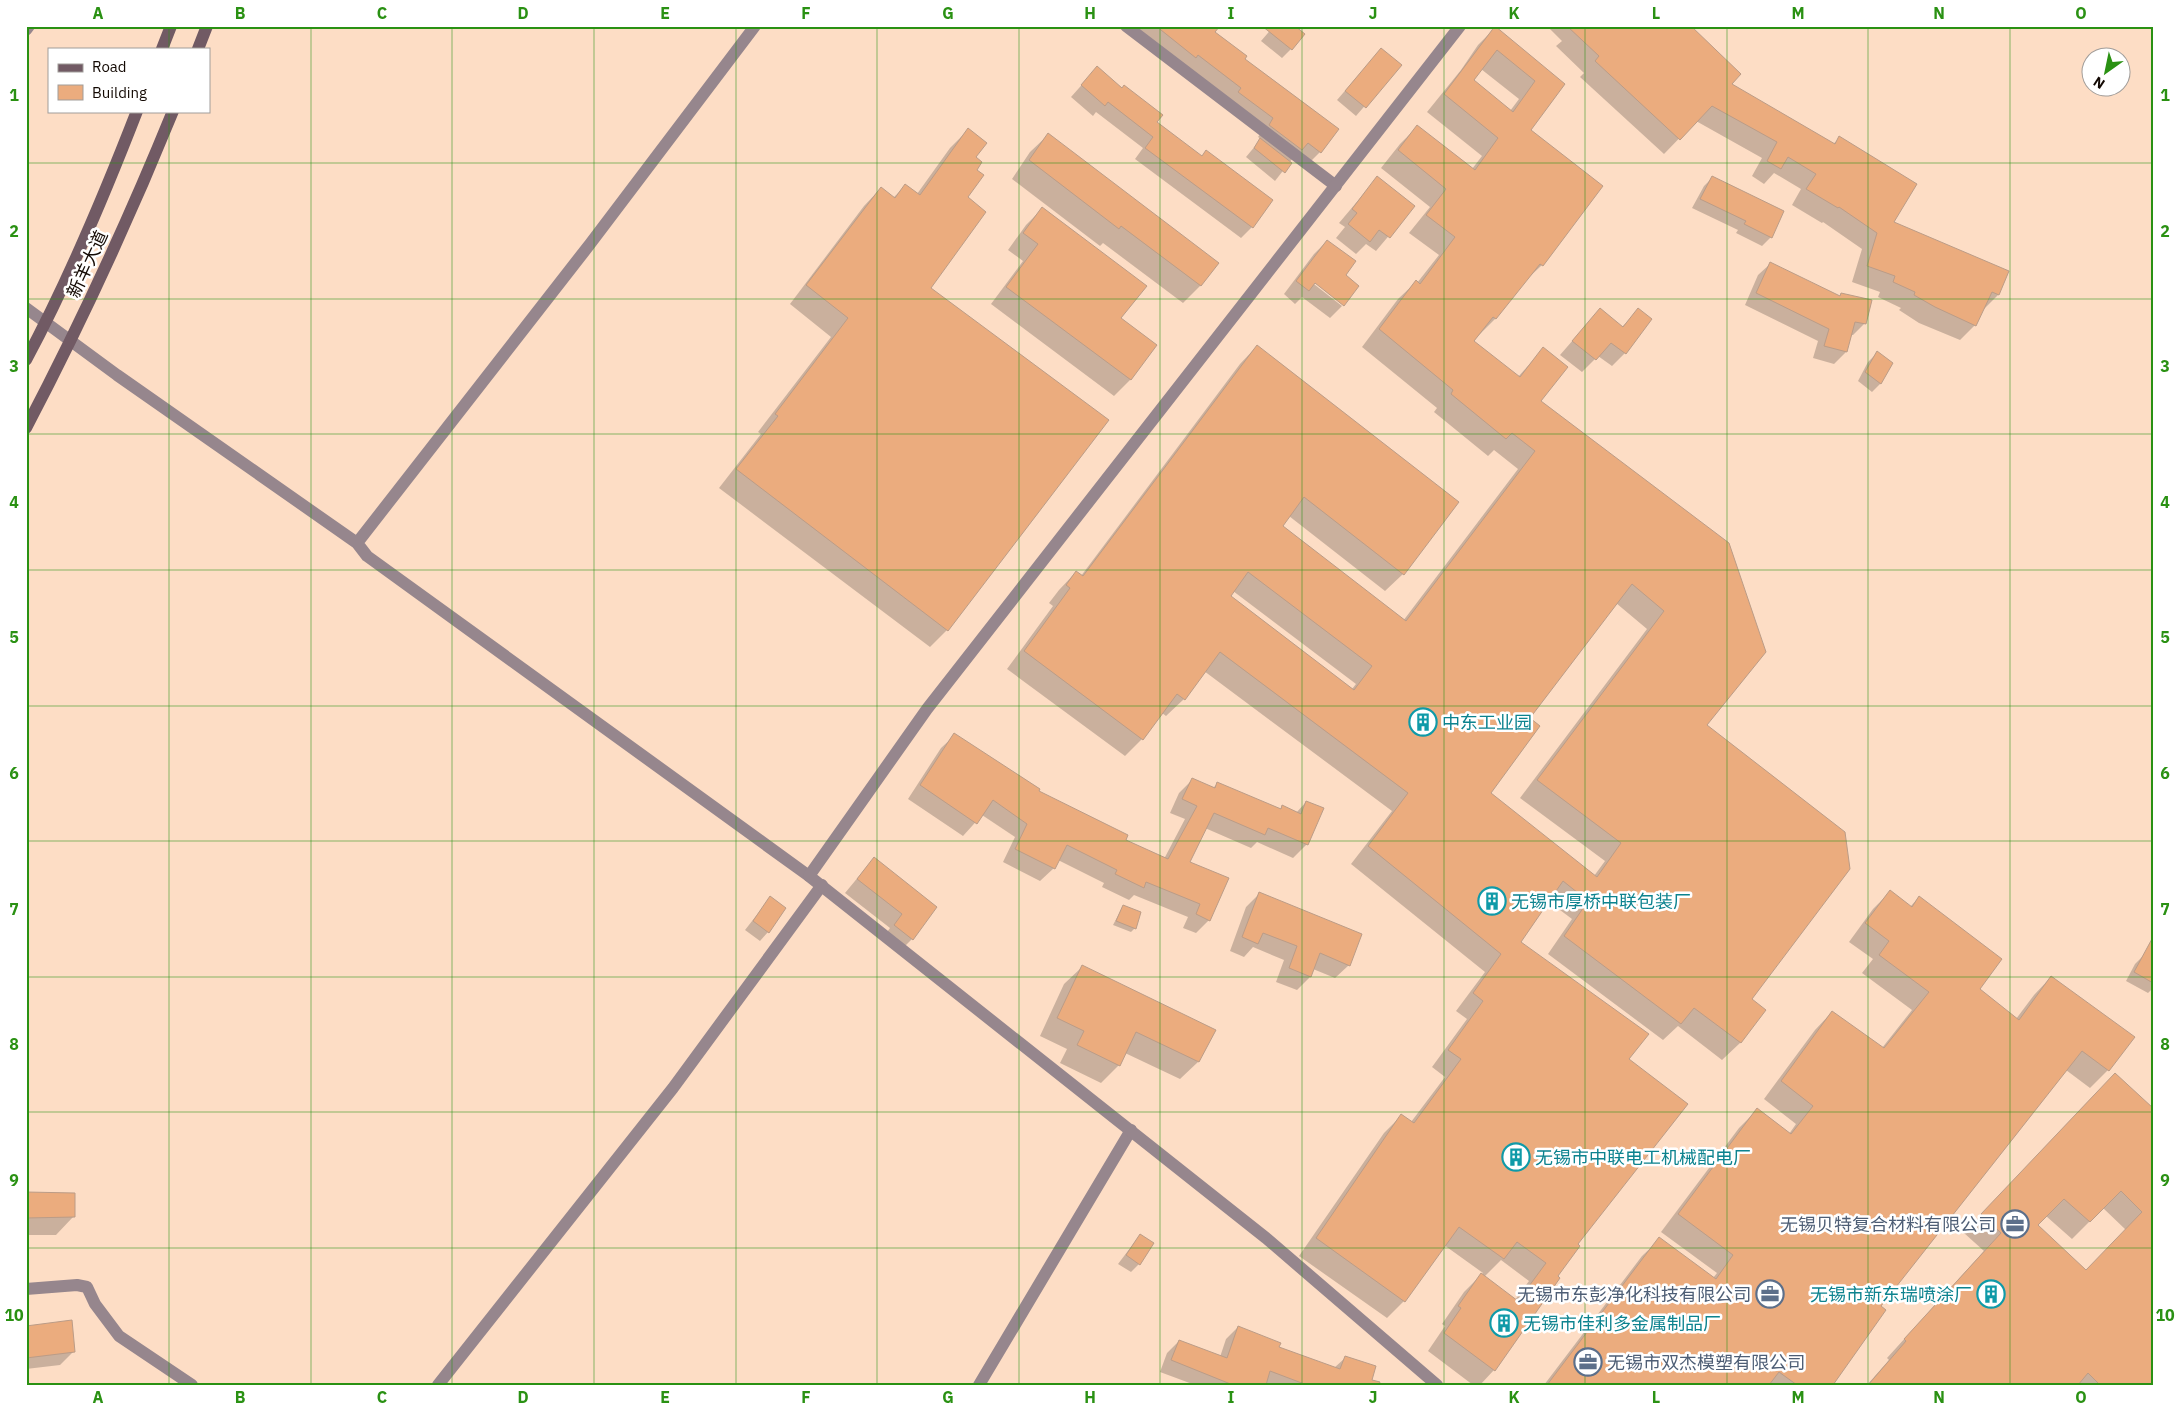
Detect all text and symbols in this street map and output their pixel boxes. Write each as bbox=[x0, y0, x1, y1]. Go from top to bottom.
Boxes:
text: A bbox=[93, 3, 104, 23]
text: B bbox=[235, 3, 246, 23]
text: C bbox=[377, 3, 387, 23]
text: D bbox=[517, 3, 529, 23]
text: E bbox=[660, 3, 670, 23]
text: F bbox=[801, 3, 811, 23]
text: G bbox=[942, 3, 954, 23]
text: H bbox=[1084, 3, 1096, 23]
text: I bbox=[1228, 3, 1235, 23]
text: J bbox=[1369, 3, 1377, 23]
text: K bbox=[1508, 3, 1520, 23]
text: L bbox=[1652, 3, 1660, 23]
text: M bbox=[1791, 3, 1805, 23]
text: N bbox=[1933, 3, 1945, 23]
text: O bbox=[2075, 3, 2087, 23]
legend bbox=[48, 48, 210, 112]
north arrow bbox=[2082, 48, 2132, 98]
text: Road bbox=[92, 57, 127, 76]
text: N bbox=[2090, 73, 2108, 93]
text: Building bbox=[92, 83, 147, 102]
text: 1 bbox=[9, 85, 19, 105]
text: 1 bbox=[2160, 85, 2170, 105]
text: 2 bbox=[9, 221, 19, 241]
text: 2 bbox=[2160, 221, 2170, 241]
street label: 新羊大道 bbox=[61, 227, 113, 301]
text: 3 bbox=[9, 356, 19, 376]
text: 3 bbox=[2160, 356, 2170, 376]
text: 4 bbox=[9, 492, 19, 512]
text: 4 bbox=[2160, 492, 2170, 512]
text: 5 bbox=[9, 627, 19, 647]
text: 5 bbox=[2160, 627, 2170, 647]
building icon: 中东工业园 bbox=[1408, 707, 1438, 737]
place label: 中东工业园 bbox=[1442, 711, 1532, 734]
text: 6 bbox=[9, 763, 19, 783]
text: 6 bbox=[2160, 763, 2170, 783]
building icon: 无锡市厚桥中联包装厂 bbox=[1477, 886, 1507, 916]
place label: 无锡市厚桥中联包装厂 bbox=[1511, 890, 1691, 913]
text: 7 bbox=[9, 899, 19, 919]
text: 7 bbox=[2160, 899, 2170, 919]
text: 8 bbox=[9, 1034, 19, 1054]
text: 8 bbox=[2160, 1034, 2170, 1054]
building icon: 无锡市中联电工机械配电厂 bbox=[1501, 1142, 1531, 1172]
place label: 无锡市中联电工机械配电厂 bbox=[1535, 1146, 1751, 1169]
text: 9 bbox=[9, 1170, 19, 1190]
text: 9 bbox=[2160, 1170, 2170, 1190]
office icon: 无锡贝特复合材料有限公司 bbox=[2000, 1209, 2030, 1239]
place label: 无锡贝特复合材料有限公司 bbox=[1780, 1213, 1996, 1236]
office icon: 无锡市东彭净化科技有限公司 bbox=[1755, 1279, 1785, 1309]
building icon: 无锡市新东瑞喷涂厂 bbox=[1976, 1279, 2006, 1309]
place label: 无锡市东彭净化科技有限公司 bbox=[1517, 1283, 1751, 1306]
place label: 无锡市新东瑞喷涂厂 bbox=[1810, 1283, 1972, 1306]
text: 10 bbox=[4, 1305, 24, 1325]
text: 10 bbox=[2155, 1305, 2175, 1325]
building icon: 无锡市佳利多金属制品厂 bbox=[1489, 1308, 1519, 1338]
place label: 无锡市佳利多金属制品厂 bbox=[1523, 1312, 1721, 1335]
office icon: 无锡市双杰模塑有限公司 bbox=[1573, 1347, 1603, 1377]
place label: 无锡市双杰模塑有限公司 bbox=[1607, 1351, 1805, 1374]
text: A bbox=[93, 1387, 104, 1407]
text: B bbox=[235, 1387, 246, 1407]
text: C bbox=[377, 1387, 387, 1407]
text: D bbox=[517, 1387, 529, 1407]
text: E bbox=[660, 1387, 670, 1407]
text: F bbox=[801, 1387, 811, 1407]
text: G bbox=[942, 1387, 954, 1407]
text: H bbox=[1084, 1387, 1096, 1407]
text: I bbox=[1228, 1387, 1235, 1407]
text: J bbox=[1369, 1387, 1377, 1407]
text: K bbox=[1508, 1387, 1520, 1407]
text: L bbox=[1652, 1387, 1660, 1407]
text: M bbox=[1791, 1387, 1805, 1407]
text: N bbox=[1933, 1387, 1945, 1407]
text: O bbox=[2075, 1387, 2087, 1407]

